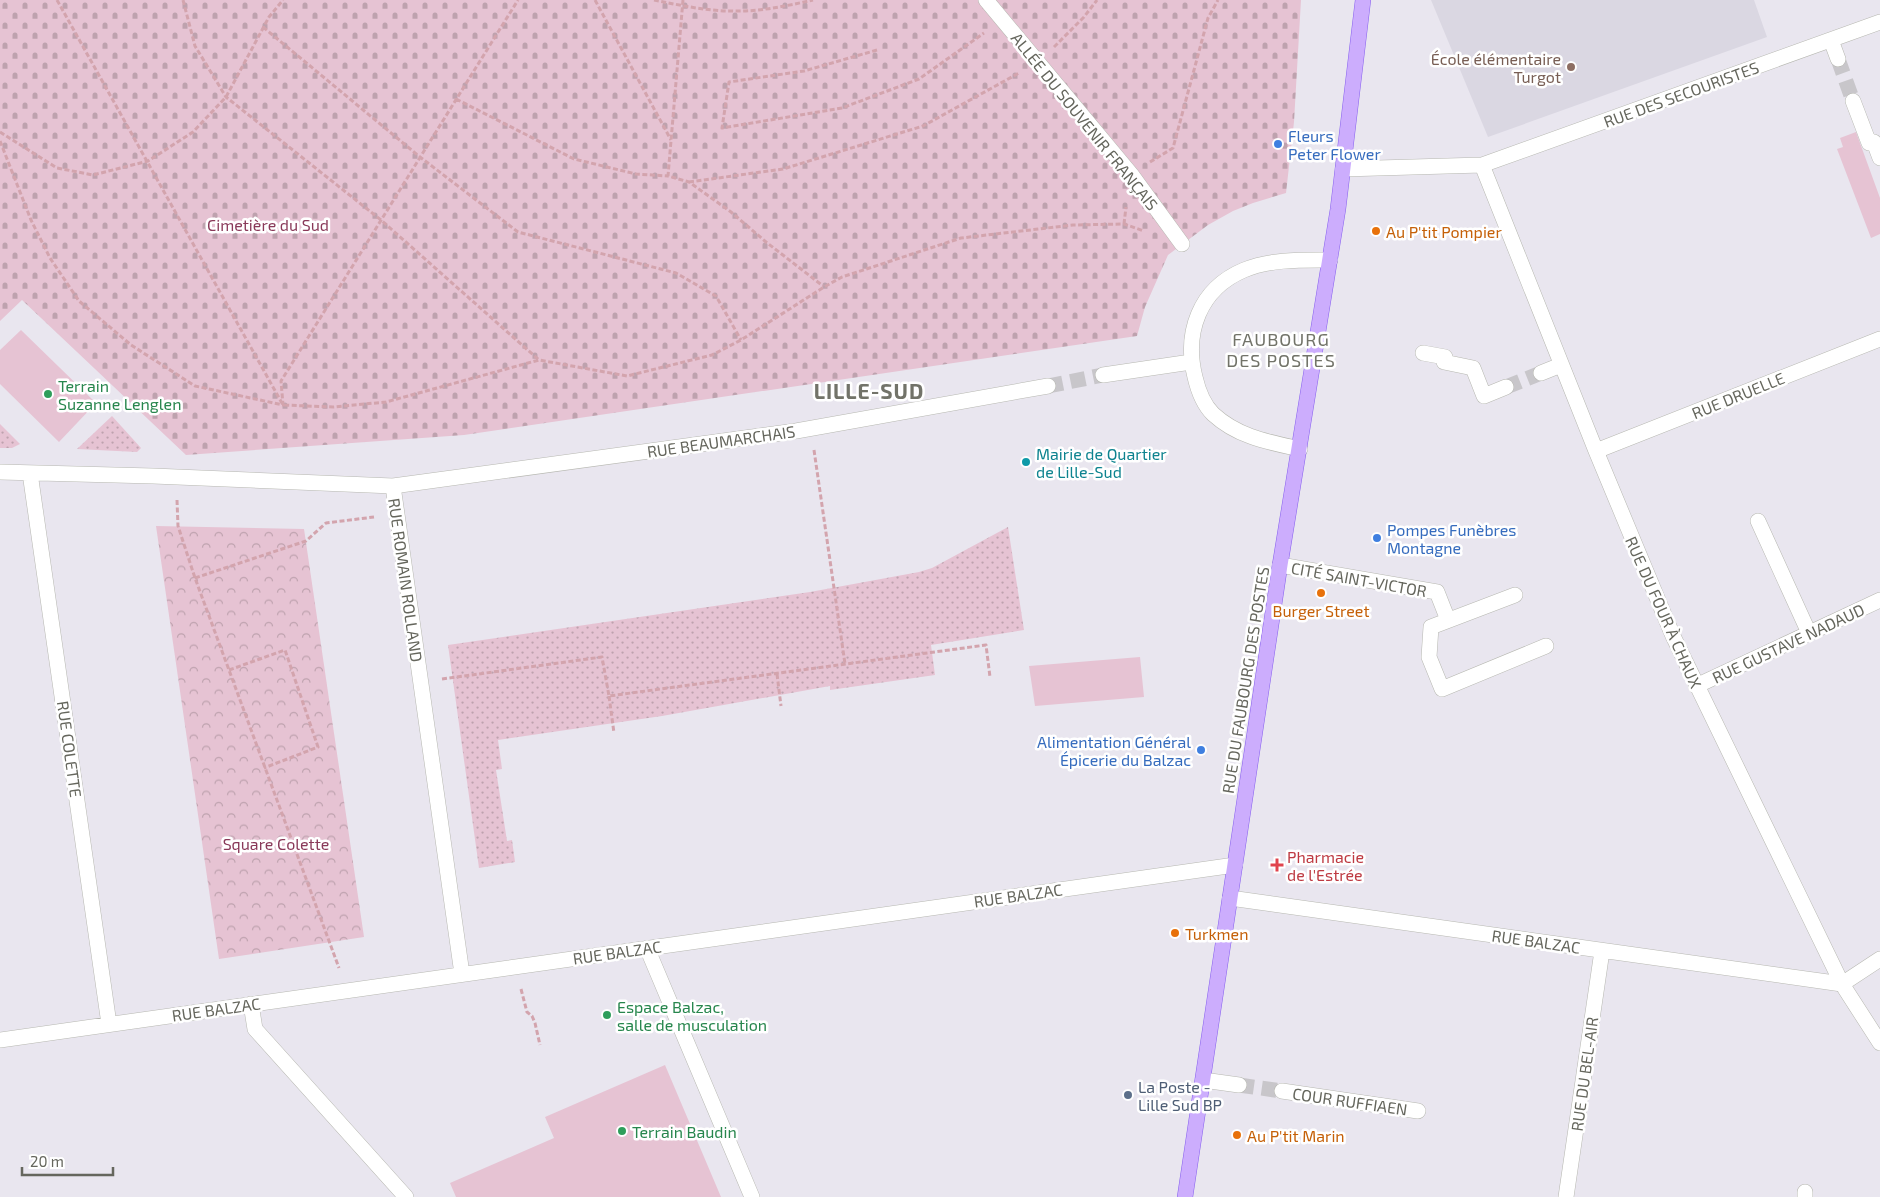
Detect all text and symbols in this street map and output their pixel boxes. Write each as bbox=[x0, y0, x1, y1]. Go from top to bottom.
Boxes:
street label: ALLÉE DU SOUVENIR FRANÇAIS bbox=[1007, 28, 1162, 214]
place label: École élémentaire Turgot bbox=[1431, 49, 1561, 86]
street label: RUE DES SECOURISTES bbox=[1601, 57, 1761, 131]
marker: École élémentaire Turgot bbox=[1565, 61, 1577, 73]
place label: Fleurs Peter Flower bbox=[1288, 126, 1381, 163]
marker: Fleurs Peter Flower bbox=[1272, 138, 1284, 150]
park label: Cimetière du Sud bbox=[207, 215, 329, 234]
place label: Au P'tit Pompier bbox=[1386, 222, 1502, 241]
marker: Au P'tit Pompier bbox=[1370, 225, 1382, 237]
district label: FAUBOURG DES POSTES bbox=[1226, 328, 1336, 371]
street label: RUE DRUELLE bbox=[1689, 368, 1787, 422]
place label: Terrain Suzanne Lenglen bbox=[58, 376, 181, 413]
district label: LILLE-SUD bbox=[814, 378, 924, 403]
marker: Terrain Suzanne Lenglen bbox=[42, 388, 54, 400]
street label: RUE BEAUMARCHAIS bbox=[646, 421, 796, 461]
place label: Mairie de Quartier de Lille-Sud bbox=[1036, 444, 1167, 481]
marker: Mairie de Quartier de Lille-Sud bbox=[1020, 456, 1032, 468]
street label: RUE ROMAIN ROLLAND bbox=[385, 497, 427, 663]
place label: Pompes Funèbres Montagne bbox=[1387, 520, 1516, 557]
marker: Pompes Funèbres Montagne bbox=[1371, 532, 1383, 544]
street label: RUE DU FOUR À CHAUX bbox=[1622, 533, 1706, 691]
street label: CITÉ SAINT-VICTOR bbox=[1290, 558, 1428, 600]
street label: RUE DU FAUBOURG DES POSTES bbox=[1218, 565, 1272, 795]
marker: Burger Street bbox=[1315, 587, 1327, 599]
street label: RUE GUSTAVE NADAUD bbox=[1709, 599, 1867, 687]
place label: Burger Street bbox=[1273, 601, 1369, 620]
street label: RUE COLETTE bbox=[54, 699, 86, 799]
place label: Alimentation Général Épicerie du Balzac bbox=[1037, 732, 1191, 769]
marker: Alimentation Général Épicerie du Balzac bbox=[1195, 744, 1207, 756]
park label: Square Colette bbox=[223, 834, 329, 853]
place label: Pharmacie de l'Estrée bbox=[1287, 847, 1364, 884]
marker: Pharmacie de l'Estrée bbox=[1271, 859, 1283, 871]
street label: RUE BALZAC bbox=[972, 879, 1064, 911]
place label: Turkmen bbox=[1185, 924, 1248, 943]
street label: RUE BALZAC bbox=[1490, 925, 1582, 957]
marker: Turkmen bbox=[1169, 927, 1181, 939]
street label: RUE BALZAC bbox=[571, 936, 663, 968]
street label: RUE BALZAC bbox=[170, 993, 262, 1025]
place label: Espace Balzac, salle de musculation bbox=[617, 997, 767, 1034]
marker: Espace Balzac, salle de musculation bbox=[601, 1009, 613, 1021]
street label: RUE DU BEL-AIR bbox=[1567, 1015, 1601, 1132]
place label: La Poste - Lille Sud BP bbox=[1138, 1077, 1222, 1114]
street label: COUR RUFFIAEN bbox=[1291, 1084, 1409, 1118]
marker: La Poste - Lille Sud BP bbox=[1122, 1089, 1134, 1101]
place label: Terrain Baudin bbox=[632, 1122, 737, 1141]
marker: Terrain Baudin bbox=[616, 1125, 628, 1137]
place label: Au P'tit Marin bbox=[1247, 1126, 1345, 1145]
marker: Au P'tit Marin bbox=[1231, 1129, 1243, 1141]
scale bar bbox=[22, 1144, 114, 1176]
text: 20 m bbox=[30, 1152, 64, 1170]

